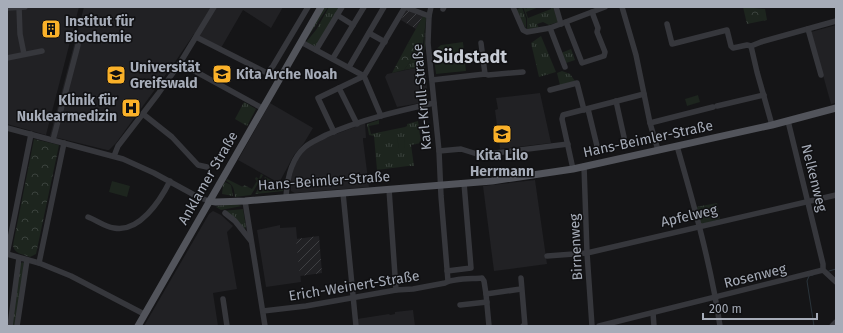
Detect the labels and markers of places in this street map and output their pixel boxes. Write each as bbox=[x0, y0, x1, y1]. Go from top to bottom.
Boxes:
place label: Institut für Biochemie bbox=[65, 13, 134, 46]
building icon: Institut für Biochemie bbox=[40, 18, 62, 40]
place label: Universität Greifswald bbox=[130, 59, 201, 92]
school or university icon: Kita Arche Noah bbox=[211, 63, 233, 85]
school or university icon: Universität Greifswald bbox=[105, 64, 127, 86]
place label: Kita Arche Noah bbox=[236, 66, 337, 83]
place label: Klinik für Nuklearmedizin bbox=[17, 92, 117, 125]
hospital icon: Klinik für Nuklearmedizin bbox=[120, 97, 142, 119]
school or university icon: Kita Lilo Herrmann bbox=[491, 123, 513, 145]
place label: Kita Lilo Herrmann bbox=[470, 147, 534, 180]

